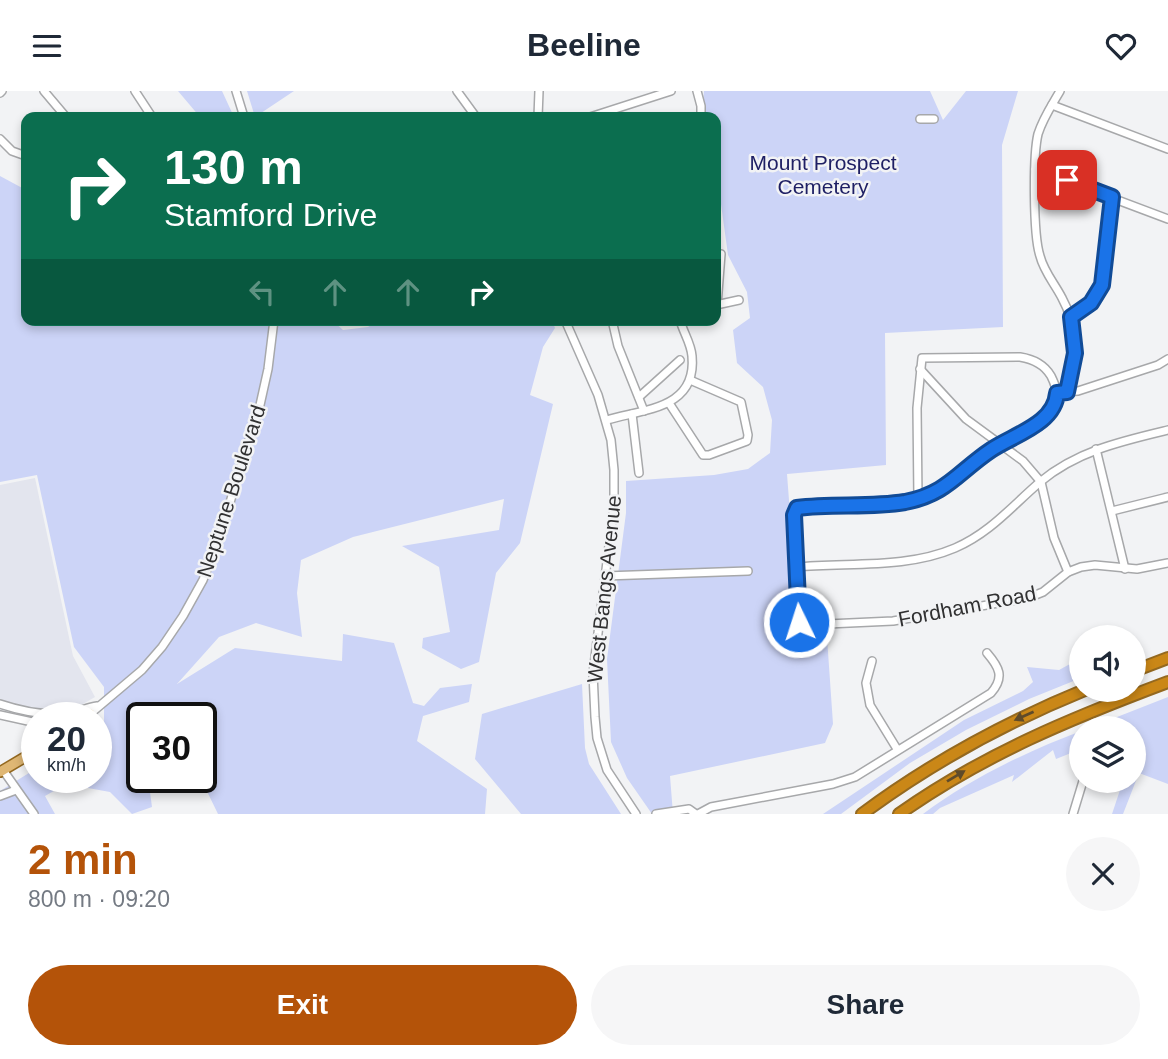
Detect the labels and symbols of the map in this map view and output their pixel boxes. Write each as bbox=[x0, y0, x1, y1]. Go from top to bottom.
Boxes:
pin bbox=[1037, 150, 1097, 210]
park label: Mount Prospect Cemetery bbox=[749, 151, 897, 198]
street label: Neptune Boulevard bbox=[192, 402, 270, 580]
street label: West Bangs Avenue bbox=[583, 494, 625, 684]
street label: Fordham Road bbox=[896, 581, 1038, 631]
position arrow bbox=[762, 585, 836, 659]
speed limit sign: 30 bbox=[126, 702, 217, 793]
one-way arrow bbox=[1014, 710, 1034, 722]
one-way arrow bbox=[947, 770, 966, 783]

